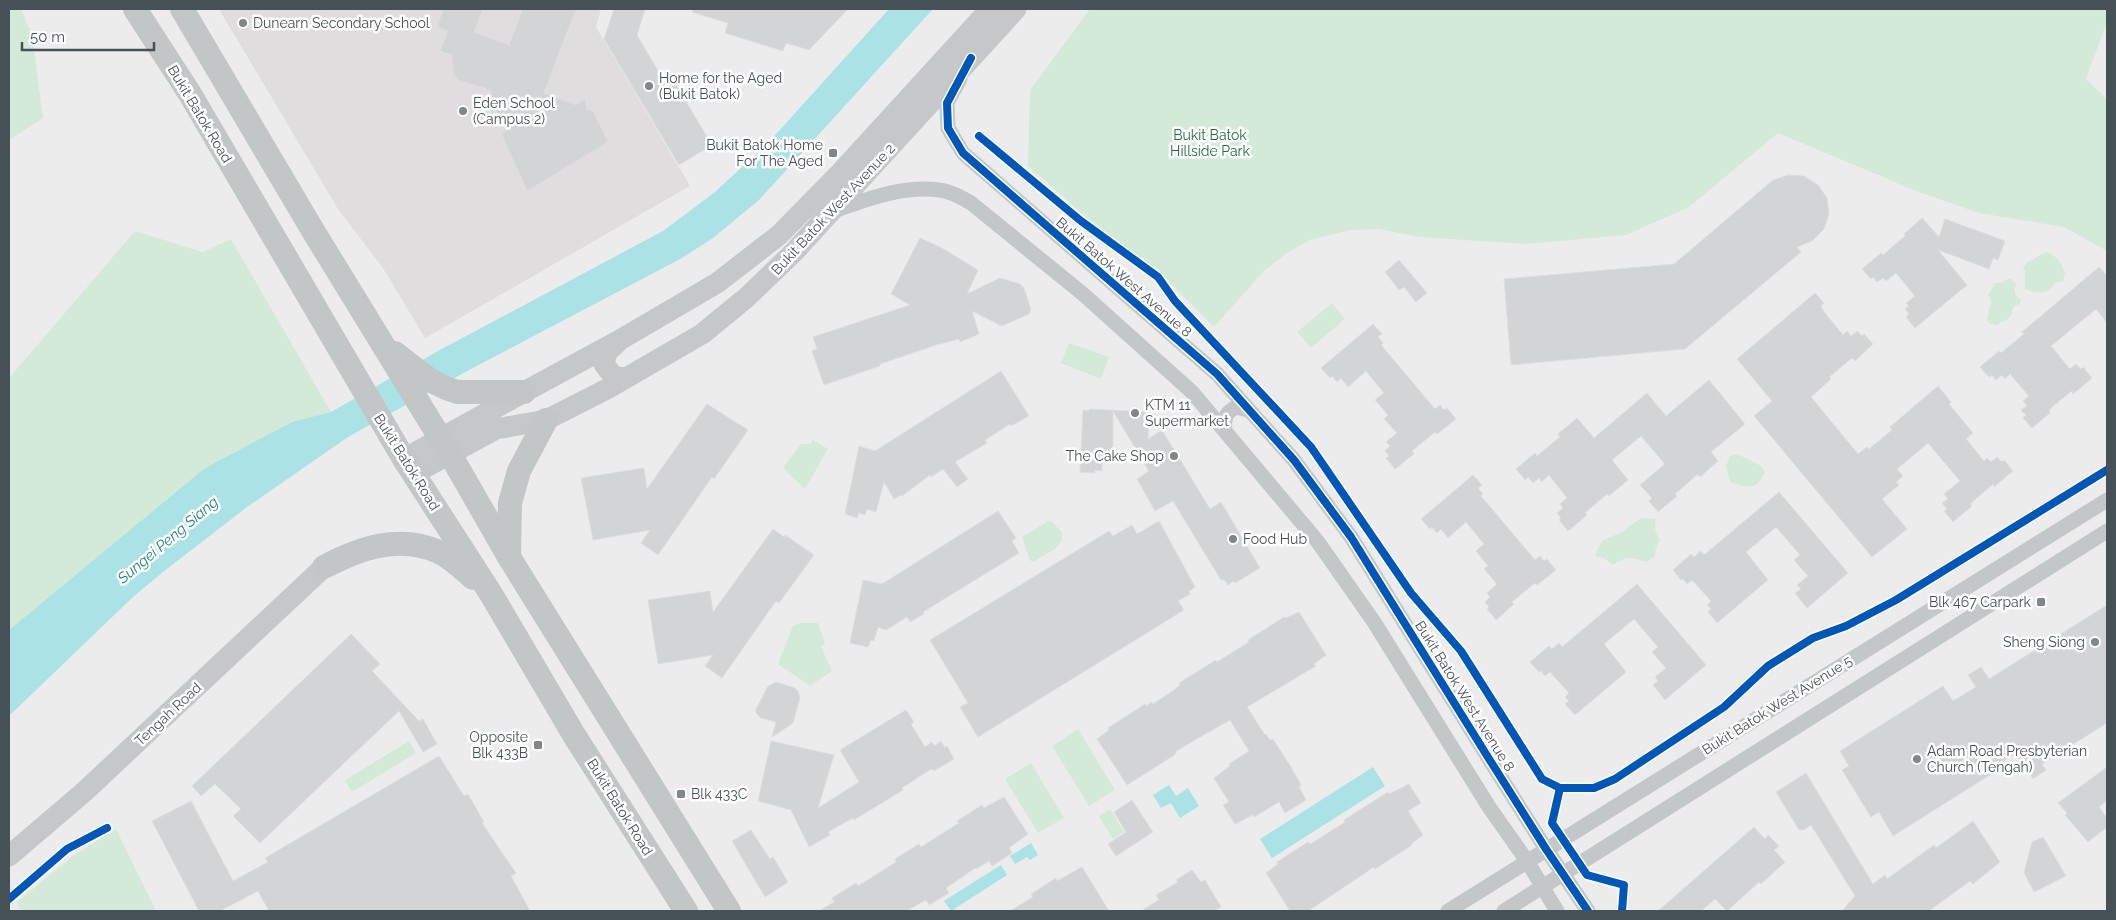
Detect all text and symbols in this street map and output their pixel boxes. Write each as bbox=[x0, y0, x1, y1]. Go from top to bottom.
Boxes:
place label: Dunearn Secondary School bbox=[253, 15, 430, 31]
marker: Dunearn Secondary School bbox=[237, 17, 249, 29]
scale bar bbox=[22, 20, 155, 52]
text: 50 m bbox=[30, 28, 65, 46]
street label: Bukit Batok Road bbox=[165, 62, 235, 166]
place label: Home for the Aged (Bukit Batok) bbox=[659, 70, 782, 102]
marker: Home for the Aged (Bukit Batok) bbox=[643, 80, 655, 92]
place label: Eden School (Campus 2) bbox=[473, 95, 555, 127]
marker: Eden School (Campus 2) bbox=[457, 105, 469, 117]
park label: Bukit Batok Hillside Park bbox=[1170, 127, 1251, 159]
place label: Bukit Batok Home For The Aged bbox=[706, 137, 823, 169]
street label: Bukit Batok West Avenue 2 bbox=[768, 140, 898, 278]
marker: Bukit Batok Home For The Aged bbox=[827, 147, 839, 159]
street label: Bukit Batok West Avenue 8 bbox=[1053, 214, 1195, 340]
place label: KTM 11 Supermarket bbox=[1145, 397, 1229, 429]
marker: KTM 11 Supermarket bbox=[1129, 407, 1141, 419]
street label: Bukit Batok Road bbox=[371, 411, 443, 513]
place label: The Cake Shop bbox=[1066, 448, 1164, 464]
marker: The Cake Shop bbox=[1168, 450, 1180, 462]
water label: Sungei Peng Siang bbox=[113, 493, 222, 588]
place label: Food Hub bbox=[1243, 531, 1307, 547]
marker: Food Hub bbox=[1227, 533, 1239, 545]
place label: Blk 467 Carpark bbox=[1929, 594, 2032, 610]
marker: Blk 467 Carpark bbox=[2035, 596, 2047, 608]
street label: Bukit Batok West Avenue 8 bbox=[1412, 618, 1518, 774]
place label: Sheng Siong bbox=[2003, 634, 2085, 650]
marker: Sheng Siong bbox=[2089, 636, 2101, 648]
street label: Bukit Batok West Avenue 5 bbox=[1699, 652, 1855, 758]
street label: Tengah Road bbox=[131, 679, 205, 749]
place label: Opposite Blk 433B bbox=[469, 729, 528, 761]
marker: Opposite Blk 433B bbox=[532, 739, 544, 751]
place label: Adam Road Presbyterian Church (Tengah) bbox=[1927, 743, 2087, 775]
marker: Adam Road Presbyterian Church (Tengah) bbox=[1911, 753, 1923, 765]
street label: Bukit Batok Road bbox=[584, 756, 656, 858]
place label: Blk 433C bbox=[691, 786, 748, 802]
marker: Blk 433C bbox=[675, 788, 687, 800]

